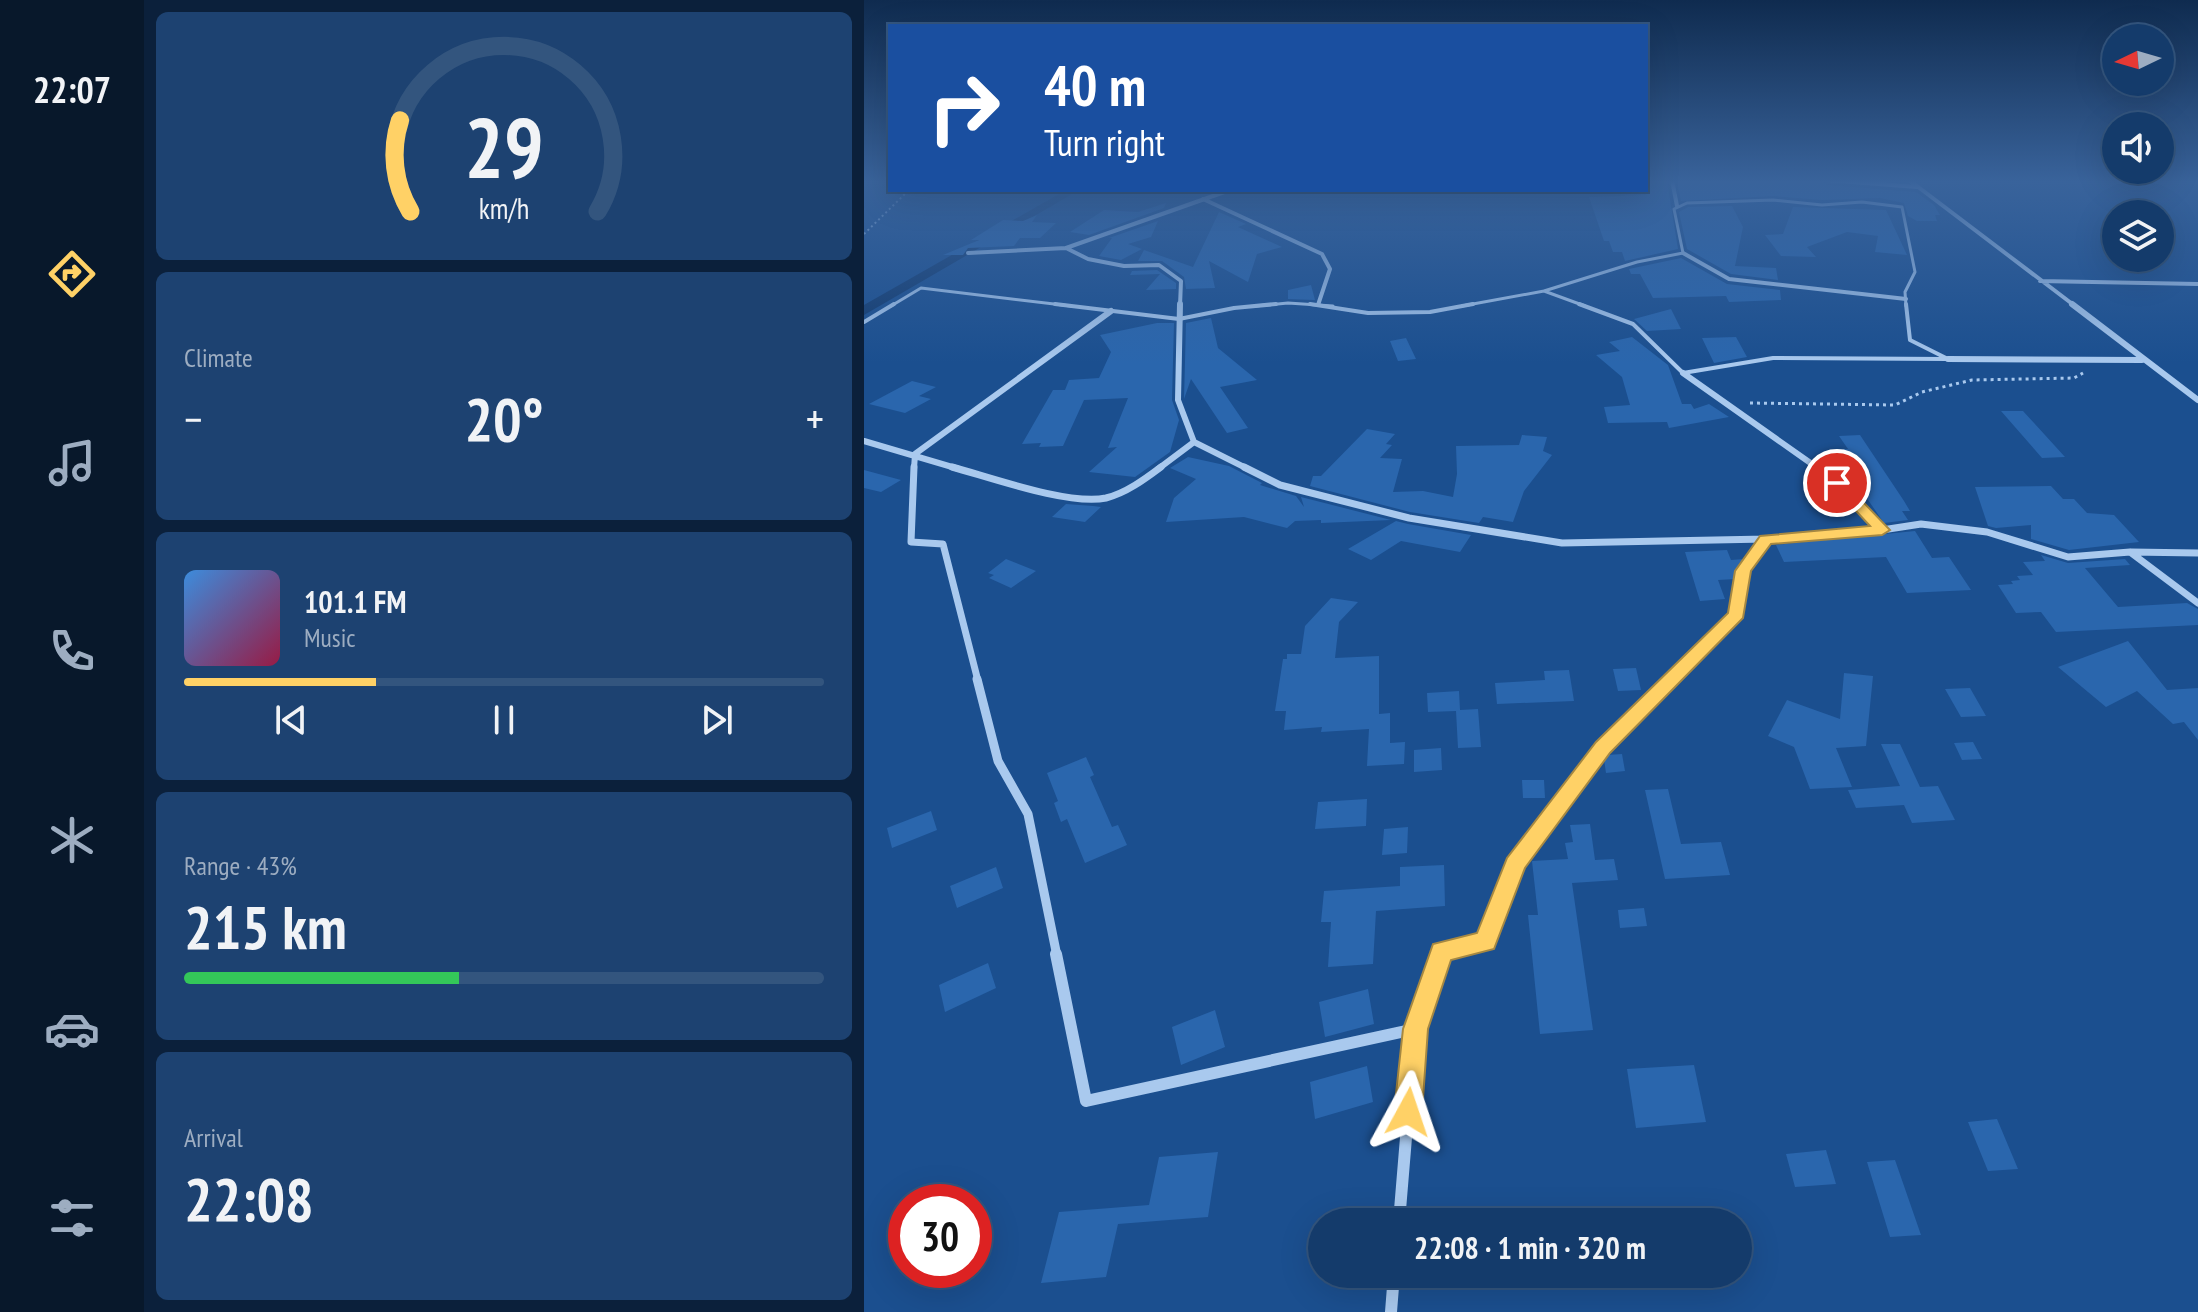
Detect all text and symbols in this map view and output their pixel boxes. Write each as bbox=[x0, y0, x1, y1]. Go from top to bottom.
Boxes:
north arrow bbox=[2102, 24, 2174, 96]
map controls bbox=[2102, 24, 2174, 272]
text: 40 m bbox=[1044, 49, 1146, 121]
icon: right bbox=[912, 56, 1016, 160]
text: 22:07 bbox=[33, 66, 111, 113]
text: 29 bbox=[464, 93, 544, 201]
button: sound bbox=[2102, 112, 2174, 184]
text: Turn right bbox=[1044, 119, 1165, 166]
text: km/h bbox=[479, 190, 529, 227]
button: layers bbox=[2102, 200, 2174, 272]
icon: directions bbox=[44, 246, 100, 302]
text: Climate bbox=[184, 341, 253, 374]
text: 20° bbox=[464, 380, 544, 458]
text: − bbox=[184, 390, 202, 447]
text: + bbox=[806, 390, 824, 447]
icon: music bbox=[44, 435, 100, 491]
pin bbox=[1803, 449, 1871, 517]
icon: arrive bbox=[1815, 461, 1859, 505]
text: 101.1 FM bbox=[304, 582, 406, 621]
text: Music bbox=[304, 621, 356, 654]
icon: phone bbox=[44, 623, 100, 679]
icon: previous bbox=[269, 698, 313, 742]
icon: pause bbox=[482, 698, 526, 742]
icon: next bbox=[695, 698, 739, 742]
icon: climate bbox=[44, 812, 100, 868]
text: Range · 43% bbox=[184, 849, 297, 882]
text: 215 km bbox=[184, 888, 347, 966]
icon: car bbox=[44, 1001, 100, 1057]
position arrow bbox=[1366, 1070, 1450, 1154]
text: Arrival bbox=[184, 1121, 243, 1154]
text: 22:08 bbox=[184, 1160, 314, 1238]
speed limit sign: 30 bbox=[888, 1184, 992, 1288]
icon: filters bbox=[44, 1190, 100, 1246]
text: 22:08 · 1 min · 320 m bbox=[1414, 1228, 1646, 1267]

